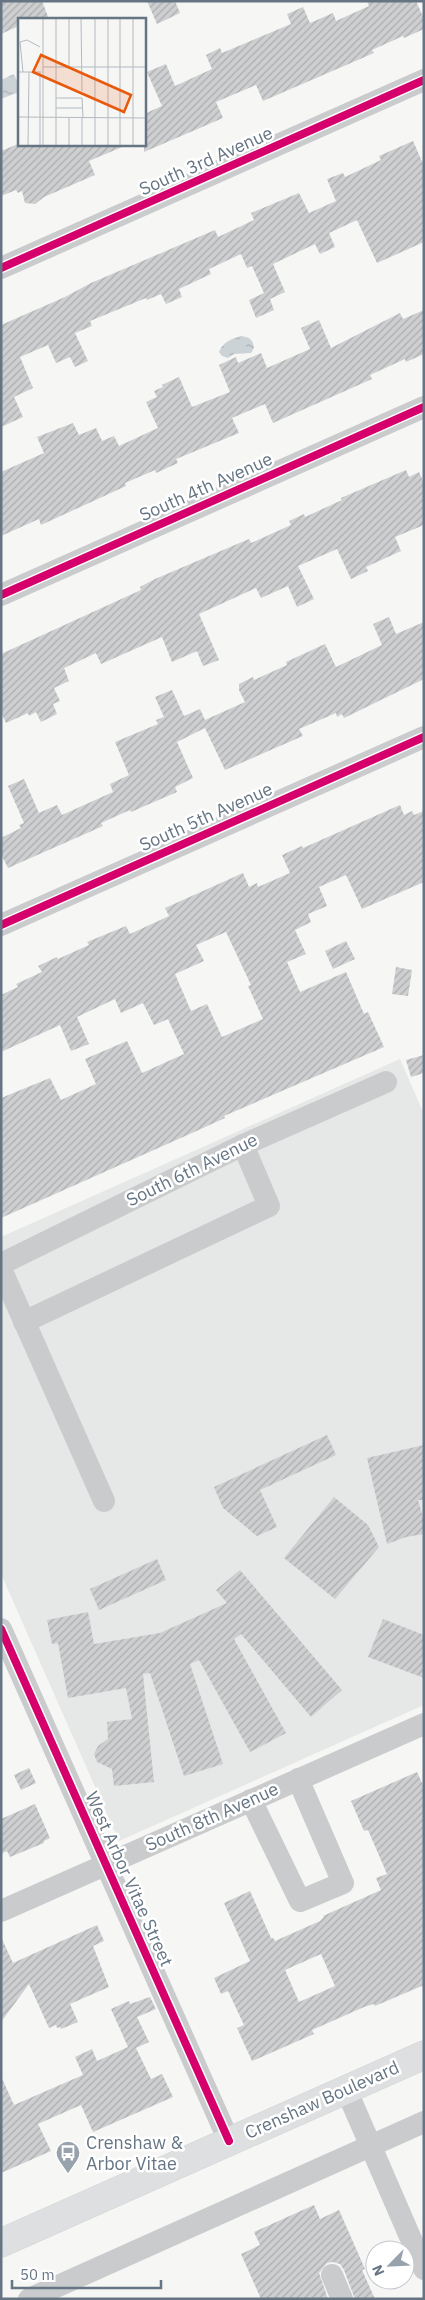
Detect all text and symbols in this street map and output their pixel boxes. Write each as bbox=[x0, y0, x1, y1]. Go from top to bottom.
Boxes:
inset map bbox=[18, 18, 145, 145]
street label: South 3rd Avenue bbox=[136, 121, 276, 200]
street label: South 4th Avenue bbox=[136, 447, 276, 526]
street label: South 5th Avenue bbox=[136, 777, 276, 856]
street label: South 6th Avenue bbox=[122, 1128, 261, 1211]
street label: South 8th Avenue bbox=[142, 1777, 282, 1856]
street label: West Arbor Vitae Street bbox=[80, 1788, 178, 1970]
street label: Crenshaw Boulevard bbox=[241, 2055, 402, 2144]
place label: Crenshaw & Arbor Vitae bbox=[86, 2131, 183, 2175]
bus stop icon: Crenshaw & Arbor Vitae bbox=[55, 2140, 81, 2174]
north arrow bbox=[365, 2240, 415, 2290]
scale bar bbox=[12, 2258, 161, 2290]
text: N bbox=[368, 2262, 388, 2279]
text: 50 m bbox=[20, 2265, 55, 2284]

